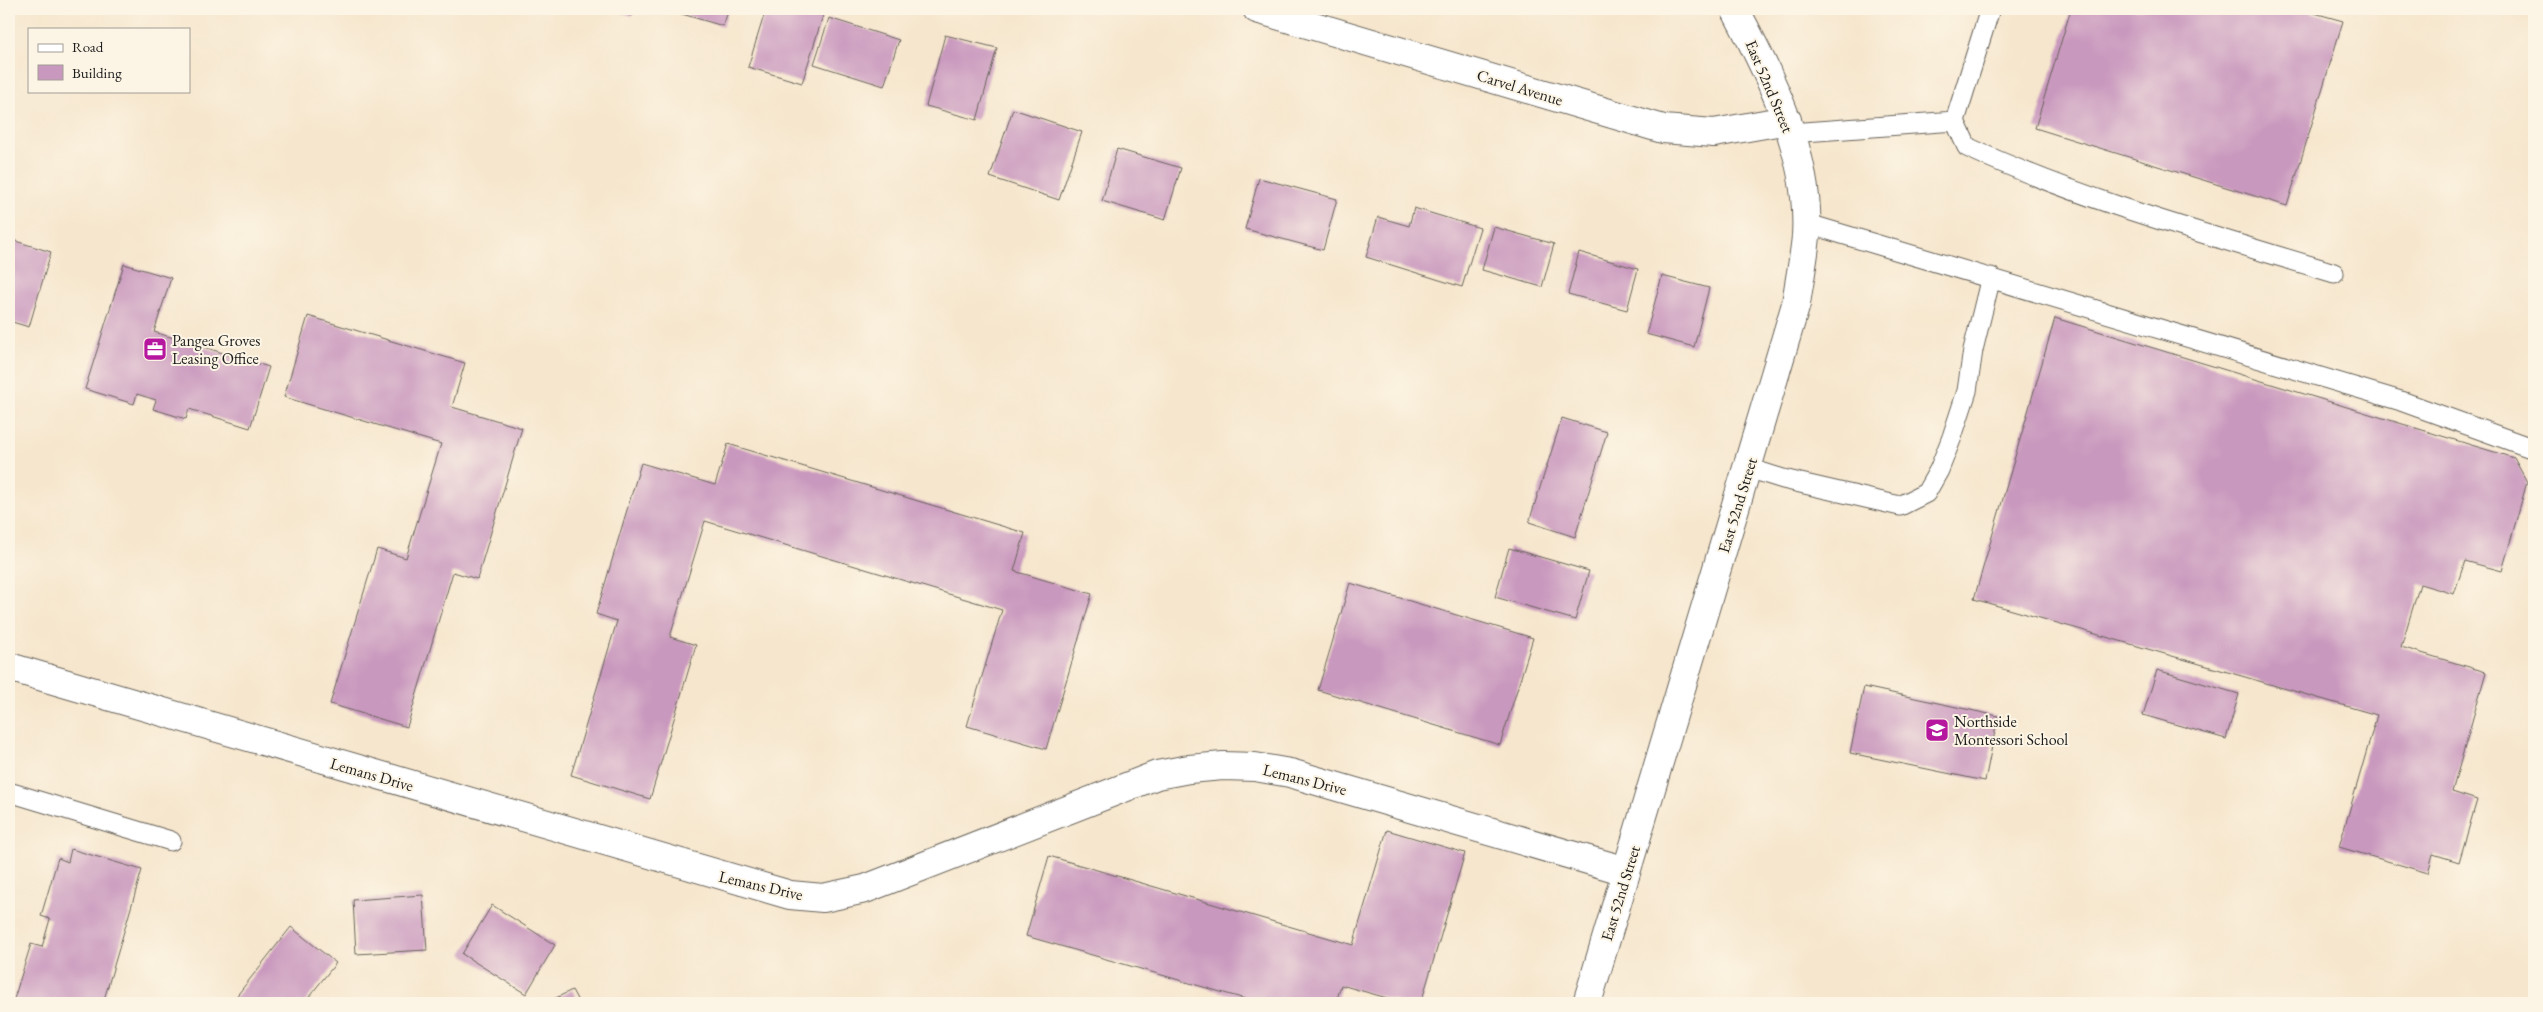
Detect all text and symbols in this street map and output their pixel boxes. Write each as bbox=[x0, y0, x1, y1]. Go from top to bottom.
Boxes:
legend bbox=[28, 28, 190, 92]
text: Road bbox=[72, 37, 104, 56]
street label: East 52nd Street bbox=[1741, 37, 1798, 136]
text: Building bbox=[72, 63, 122, 82]
street label: Carvel Avenue bbox=[1474, 64, 1565, 111]
place label: Pangea Groves Leasing Office bbox=[172, 330, 260, 369]
office icon: Pangea Groves Leasing Office bbox=[142, 336, 168, 362]
street label: East 52nd Street bbox=[1713, 455, 1762, 555]
place label: Northside Montessori School bbox=[1954, 711, 2068, 750]
school or university icon: Northside Montessori School bbox=[1924, 717, 1950, 743]
street label: Lemans Drive bbox=[328, 753, 416, 796]
street label: Lemans Drive bbox=[1261, 759, 1349, 800]
street label: East 52nd Street bbox=[1596, 843, 1645, 943]
street label: Lemans Drive bbox=[717, 866, 805, 905]

